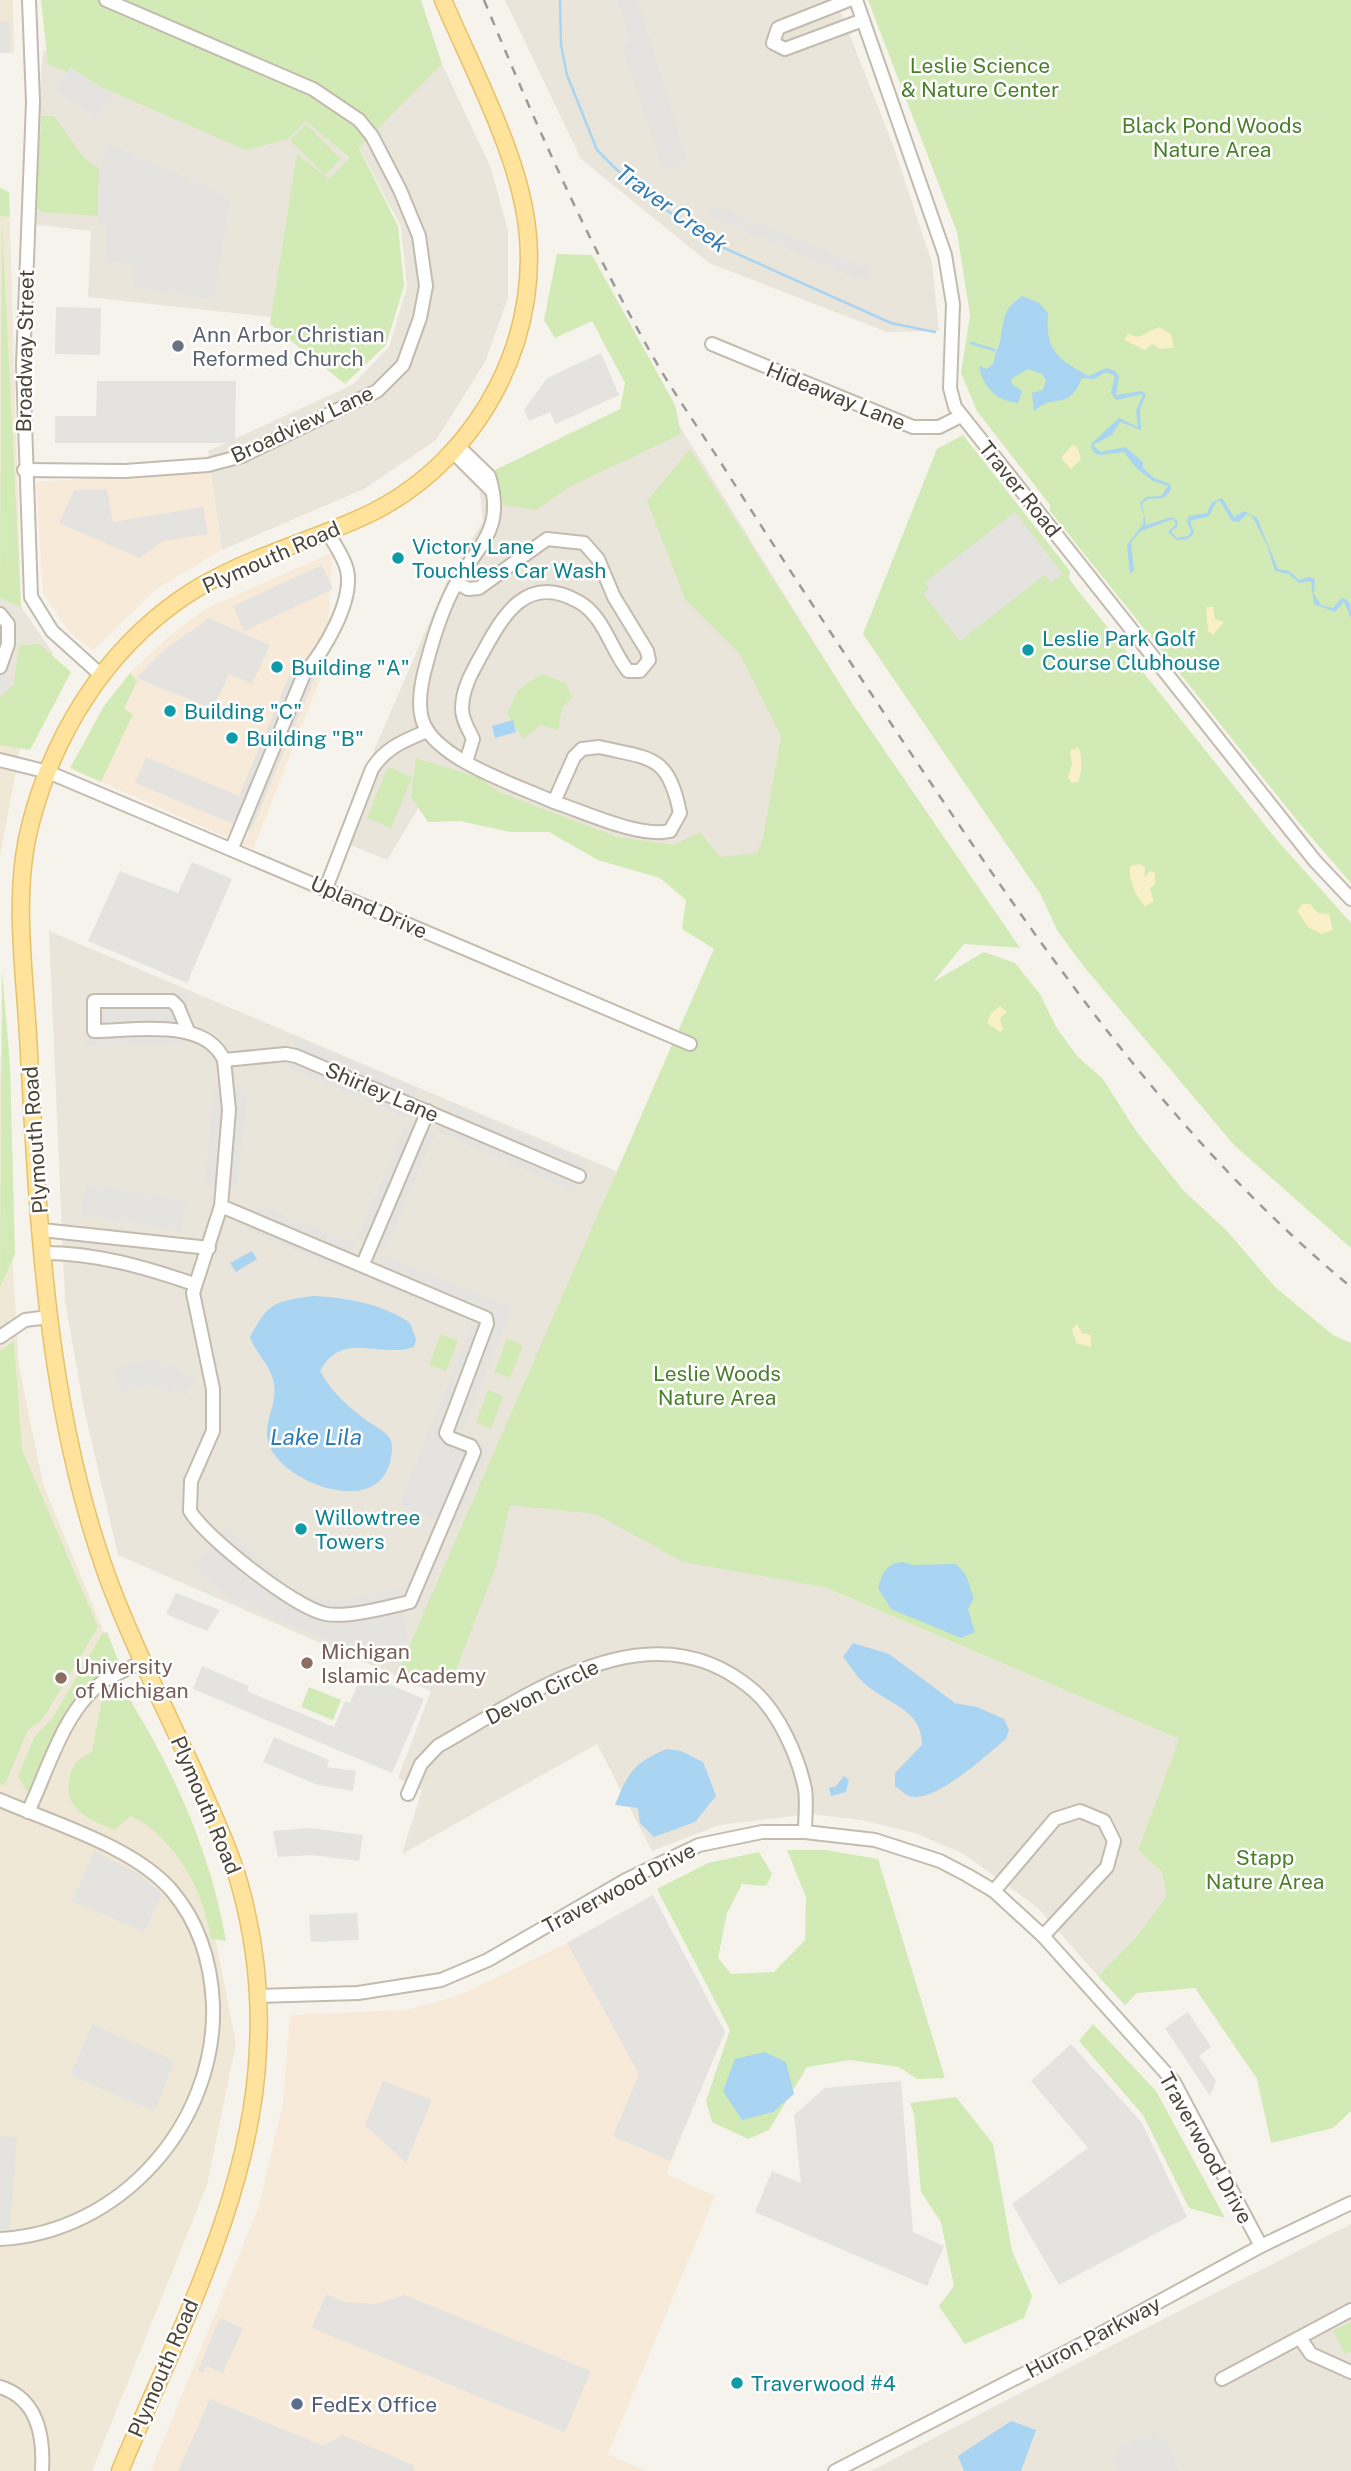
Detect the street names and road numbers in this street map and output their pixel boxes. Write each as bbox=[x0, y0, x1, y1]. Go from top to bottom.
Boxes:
street label: Broadway Street bbox=[11, 269, 39, 433]
street label: Hideaway Lane bbox=[763, 357, 909, 435]
street label: Broadview Lane bbox=[227, 380, 377, 468]
street label: Traver Road bbox=[974, 436, 1066, 542]
street label: Plymouth Road bbox=[198, 516, 344, 598]
street label: Upland Drive bbox=[307, 870, 431, 944]
street label: Shirley Lane bbox=[321, 1057, 443, 1127]
street label: Plymouth Road bbox=[17, 1065, 53, 1215]
street label: Devon Circle bbox=[481, 1654, 603, 1730]
street label: Plymouth Road bbox=[166, 1732, 246, 1878]
street label: Traverwood Drive bbox=[538, 1837, 700, 1939]
street label: Traverwood Drive bbox=[1154, 2068, 1258, 2228]
street label: Huron Parkway bbox=[1021, 2291, 1165, 2383]
street label: Plymouth Road bbox=[123, 2295, 203, 2441]

